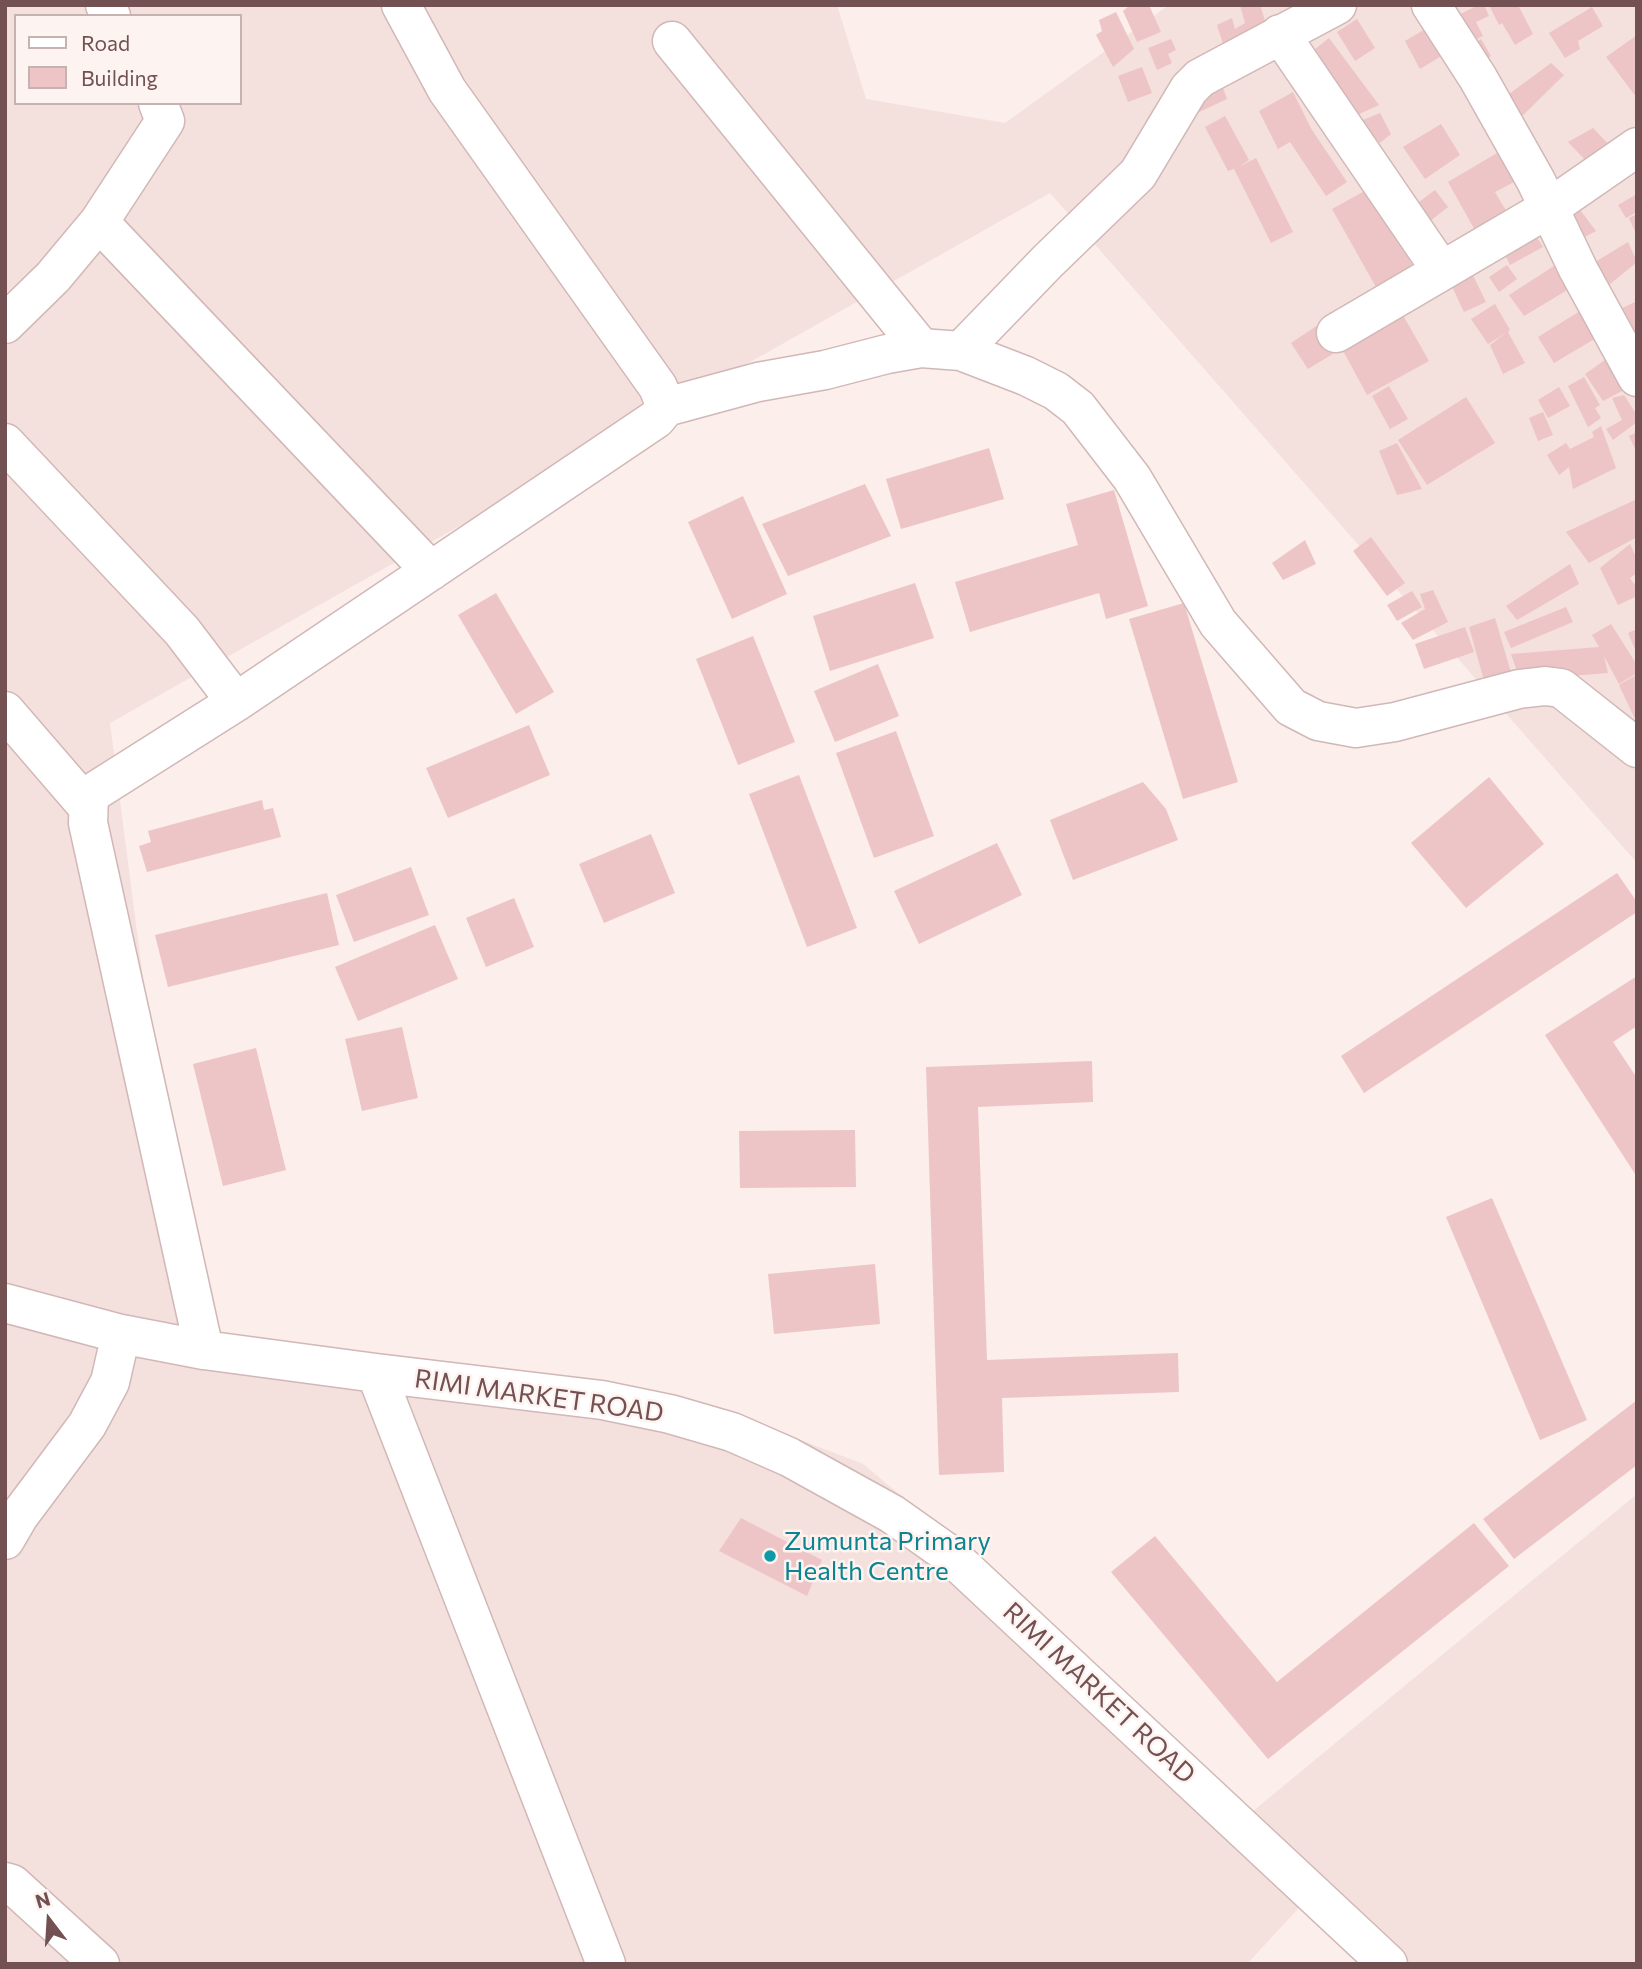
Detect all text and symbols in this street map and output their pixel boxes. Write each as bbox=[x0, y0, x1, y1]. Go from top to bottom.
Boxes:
legend bbox=[14, 14, 242, 105]
text: Road bbox=[81, 30, 130, 55]
text: Building bbox=[81, 65, 158, 90]
street label: RIMI MARKET ROAD bbox=[412, 1363, 666, 1429]
place label: Zumunta Primary Health Centre bbox=[784, 1525, 991, 1586]
marker: Zumunta Primary Health Centre bbox=[762, 1548, 778, 1564]
street label: RIMI MARKET ROAD bbox=[997, 1596, 1201, 1790]
north arrow bbox=[14, 1885, 84, 1955]
text: N bbox=[33, 1886, 53, 1913]

